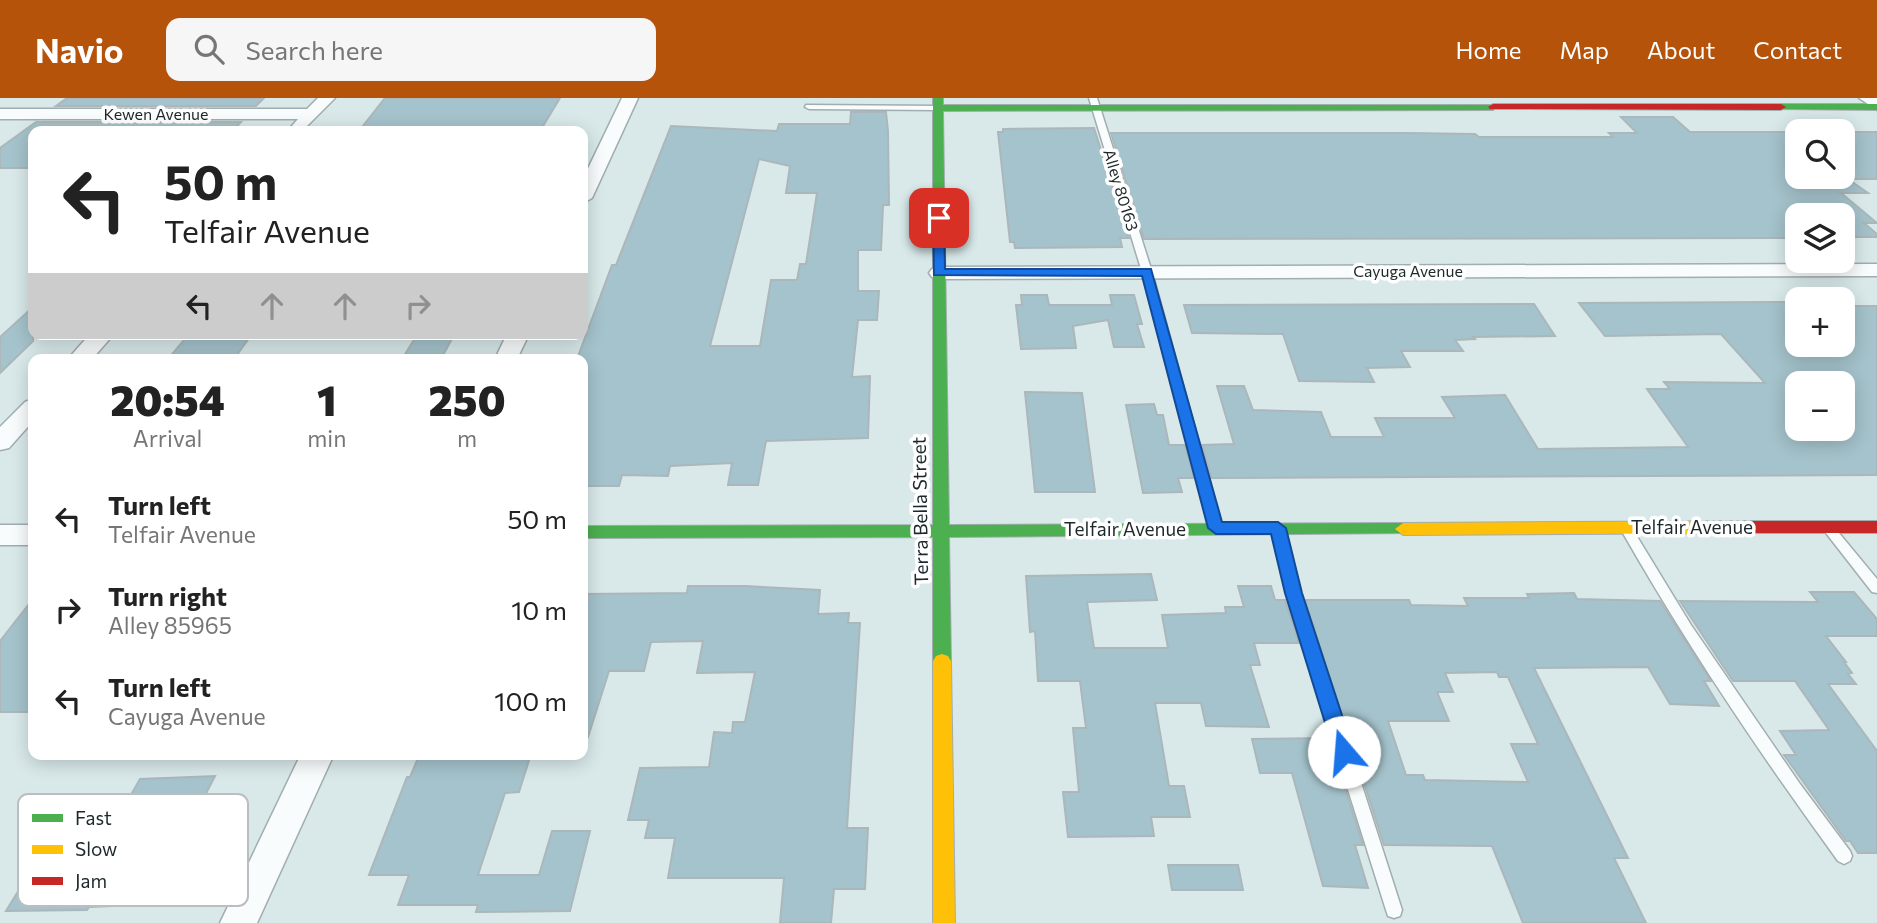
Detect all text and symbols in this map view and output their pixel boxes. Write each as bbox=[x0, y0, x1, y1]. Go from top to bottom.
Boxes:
search box bbox=[166, 18, 656, 81]
text: Navio bbox=[35, 29, 124, 70]
icon: search bbox=[190, 30, 228, 68]
text: Search here bbox=[246, 34, 383, 65]
text: Home bbox=[1456, 35, 1522, 64]
text: Map bbox=[1560, 35, 1609, 64]
text: About bbox=[1647, 35, 1715, 64]
text: Contact bbox=[1753, 35, 1842, 64]
street label: Kewen Avenue bbox=[104, 104, 208, 123]
map controls bbox=[1785, 119, 1855, 441]
button: search bbox=[1785, 119, 1855, 189]
street label: Alley 80163 bbox=[1100, 147, 1143, 233]
text: 50 m bbox=[164, 150, 277, 210]
icon: left bbox=[49, 154, 140, 245]
pin bbox=[909, 188, 969, 248]
icon: arrive bbox=[920, 199, 958, 237]
button: layers bbox=[1785, 203, 1855, 273]
text: Telfair Avenue bbox=[164, 210, 370, 250]
street label: Cayuga Avenue bbox=[1353, 261, 1463, 280]
icon: left bbox=[180, 287, 218, 325]
icon: ahead bbox=[253, 287, 291, 325]
icon: ahead bbox=[326, 287, 364, 325]
icon: right bbox=[399, 287, 437, 325]
button: + bbox=[1785, 287, 1855, 357]
button: − bbox=[1785, 371, 1855, 441]
text: 20:54 bbox=[110, 373, 225, 425]
text: 1 bbox=[317, 373, 337, 425]
text: 250 bbox=[429, 373, 506, 425]
text: Arrival bbox=[133, 424, 202, 452]
text: min bbox=[307, 424, 346, 452]
text: m bbox=[457, 424, 477, 452]
street label: Terra Bella Street bbox=[907, 436, 932, 585]
text: Turn left bbox=[108, 489, 211, 520]
icon: left bbox=[49, 500, 87, 538]
text: 50 m bbox=[507, 503, 567, 534]
street label: Telfair Avenue bbox=[1631, 515, 1753, 538]
street label: Telfair Avenue bbox=[1064, 517, 1186, 540]
text: Telfair Avenue bbox=[108, 520, 256, 548]
text: Turn right bbox=[108, 580, 227, 611]
icon: right bbox=[49, 591, 87, 629]
text: 10 m bbox=[511, 594, 567, 625]
text: Alley 85965 bbox=[108, 611, 232, 639]
text: Turn left bbox=[108, 671, 211, 702]
icon: left bbox=[49, 682, 87, 720]
text: 100 m bbox=[494, 685, 567, 716]
text: Cayuga Avenue bbox=[108, 702, 266, 730]
position arrow bbox=[1307, 715, 1381, 789]
legend bbox=[18, 794, 248, 906]
text: Fast bbox=[75, 806, 112, 829]
text: Slow bbox=[75, 837, 117, 860]
text: Jam bbox=[75, 869, 107, 892]

